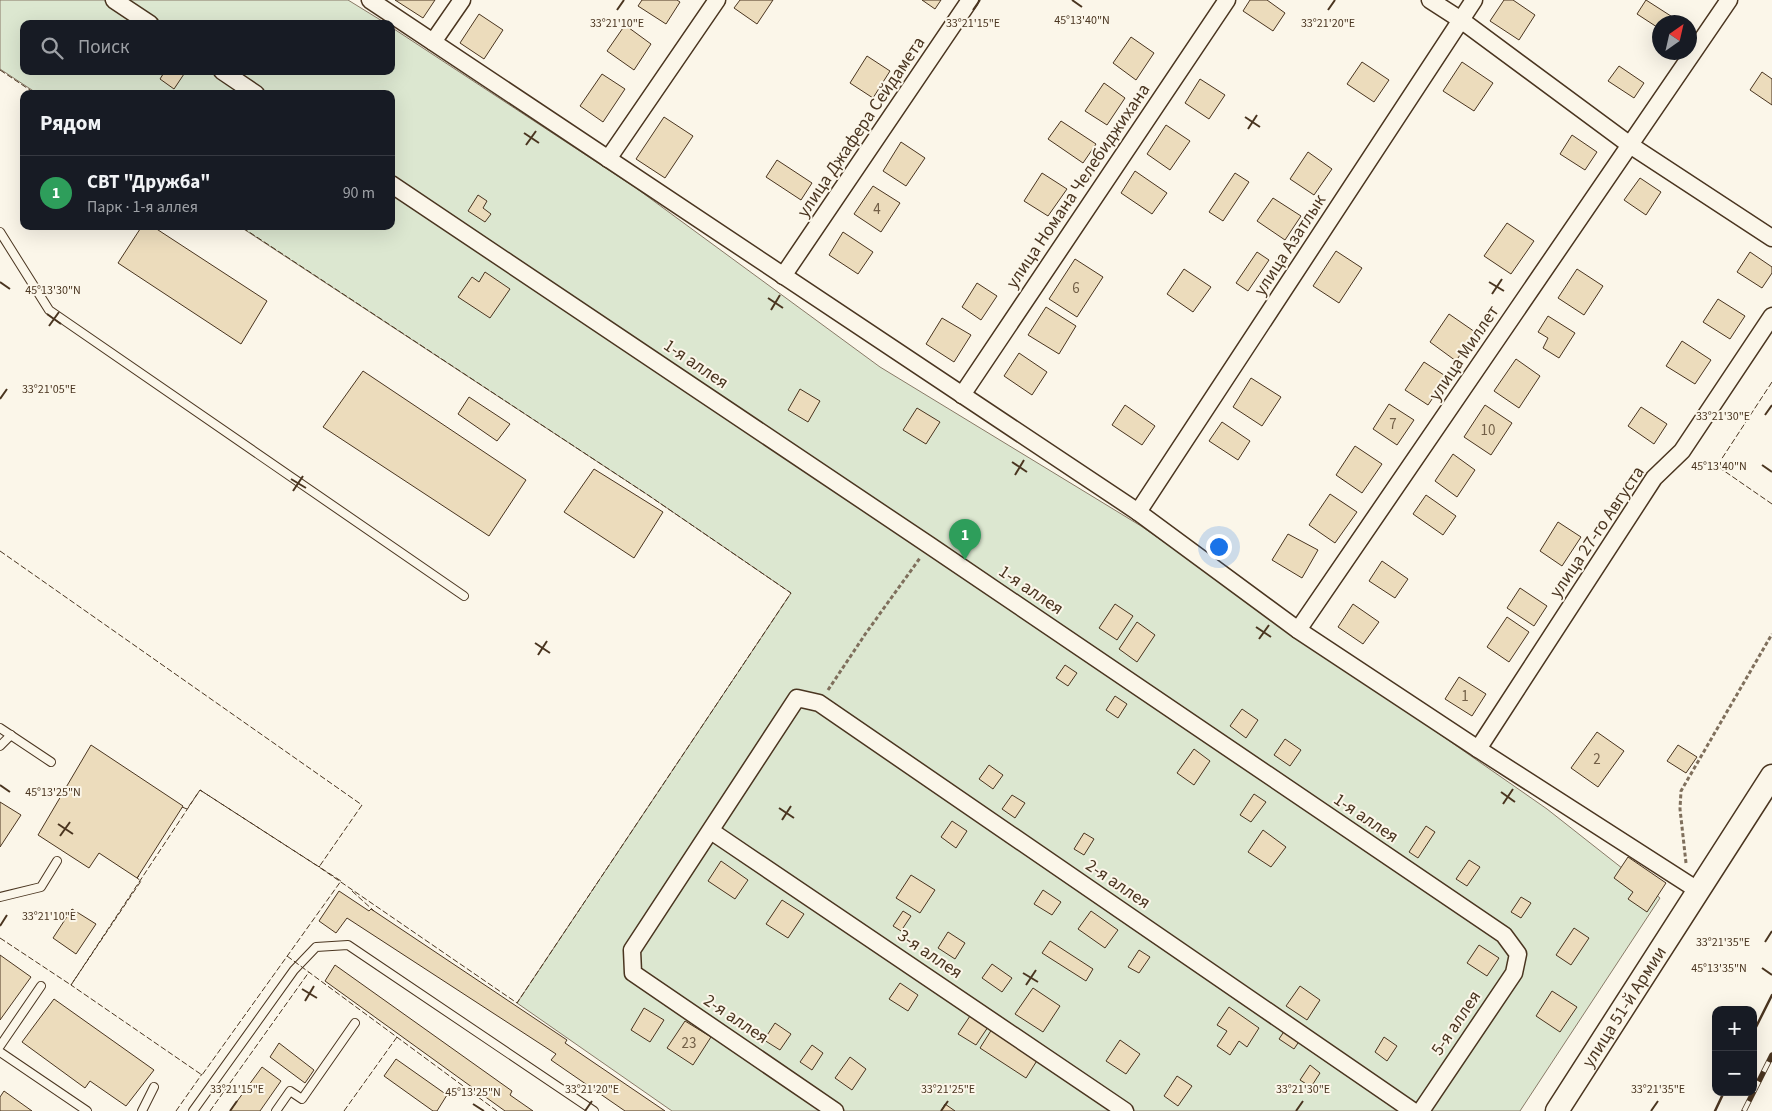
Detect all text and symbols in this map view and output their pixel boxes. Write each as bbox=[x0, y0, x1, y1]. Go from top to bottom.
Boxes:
text: 45°13'40"N bbox=[1054, 12, 1110, 29]
text: 33°21'10"E bbox=[590, 15, 644, 32]
text: 33°21'15"E bbox=[946, 15, 1000, 32]
text: 33°21'20"E bbox=[1301, 15, 1355, 32]
north arrow bbox=[1652, 15, 1697, 60]
search box bbox=[20, 20, 395, 75]
street label: улица Джафера Сейдамета bbox=[791, 32, 931, 222]
icon: search bbox=[38, 34, 66, 62]
text: Поиск bbox=[78, 34, 129, 61]
street label: улица Номана Челебиджихана bbox=[1000, 79, 1156, 293]
text: Рядом bbox=[40, 108, 101, 138]
text: СВТ "Дружба" bbox=[87, 169, 210, 196]
text: 1 bbox=[52, 182, 60, 204]
text: 90 m bbox=[343, 182, 375, 204]
street label: улица Азатлык bbox=[1248, 189, 1332, 300]
text: Парк · 1-я аллея bbox=[87, 196, 198, 218]
house number: 4 bbox=[873, 199, 881, 220]
house number: 6 bbox=[1072, 278, 1080, 299]
text: 45°13'30"N bbox=[25, 282, 81, 299]
street label: улица Миллет bbox=[1423, 300, 1505, 406]
street label: 1-я аллея bbox=[659, 333, 733, 395]
text: 33°21'05"E bbox=[22, 381, 76, 398]
text: 33°21'30"E bbox=[1696, 408, 1750, 425]
house number: 7 bbox=[1389, 414, 1397, 435]
house number: 10 bbox=[1481, 420, 1495, 441]
text: 45°13'40"N bbox=[1691, 458, 1747, 475]
street label: улица 27-го Августа bbox=[1544, 461, 1650, 603]
pin: 1 bbox=[949, 519, 981, 560]
your location bbox=[1206, 534, 1232, 560]
street label: 1-я аллея bbox=[994, 559, 1068, 621]
house number: 1 bbox=[1461, 686, 1469, 707]
house number: 2 bbox=[1593, 749, 1601, 770]
text: 45°13'25"N bbox=[25, 784, 81, 801]
street label: 1-я аллея bbox=[1329, 787, 1403, 849]
street label: 2-я аллея bbox=[1081, 853, 1155, 915]
text: 33°21'10"E bbox=[22, 908, 76, 925]
street label: 3-я аллея bbox=[893, 923, 967, 985]
text: 33°21'35"E bbox=[1696, 934, 1750, 951]
street label: улица 51-й Армии bbox=[1576, 941, 1672, 1072]
text: 45°13'35"N bbox=[1691, 960, 1747, 977]
street label: 5-я аллея bbox=[1425, 986, 1487, 1060]
street label: 2-я аллея bbox=[699, 988, 773, 1050]
map controls bbox=[1712, 1006, 1757, 1096]
button: + bbox=[1712, 1006, 1757, 1051]
house number: 23 bbox=[682, 1033, 696, 1054]
button: − bbox=[1712, 1051, 1757, 1096]
text: 33°21'15"E bbox=[210, 1081, 264, 1098]
text: 33°21'20"E bbox=[565, 1081, 619, 1098]
text: 33°21'25"E bbox=[921, 1081, 975, 1098]
text: 33°21'30"E bbox=[1276, 1081, 1330, 1098]
text: 33°21'35"E bbox=[1631, 1081, 1685, 1098]
text: 45°13'25"N bbox=[445, 1084, 501, 1101]

